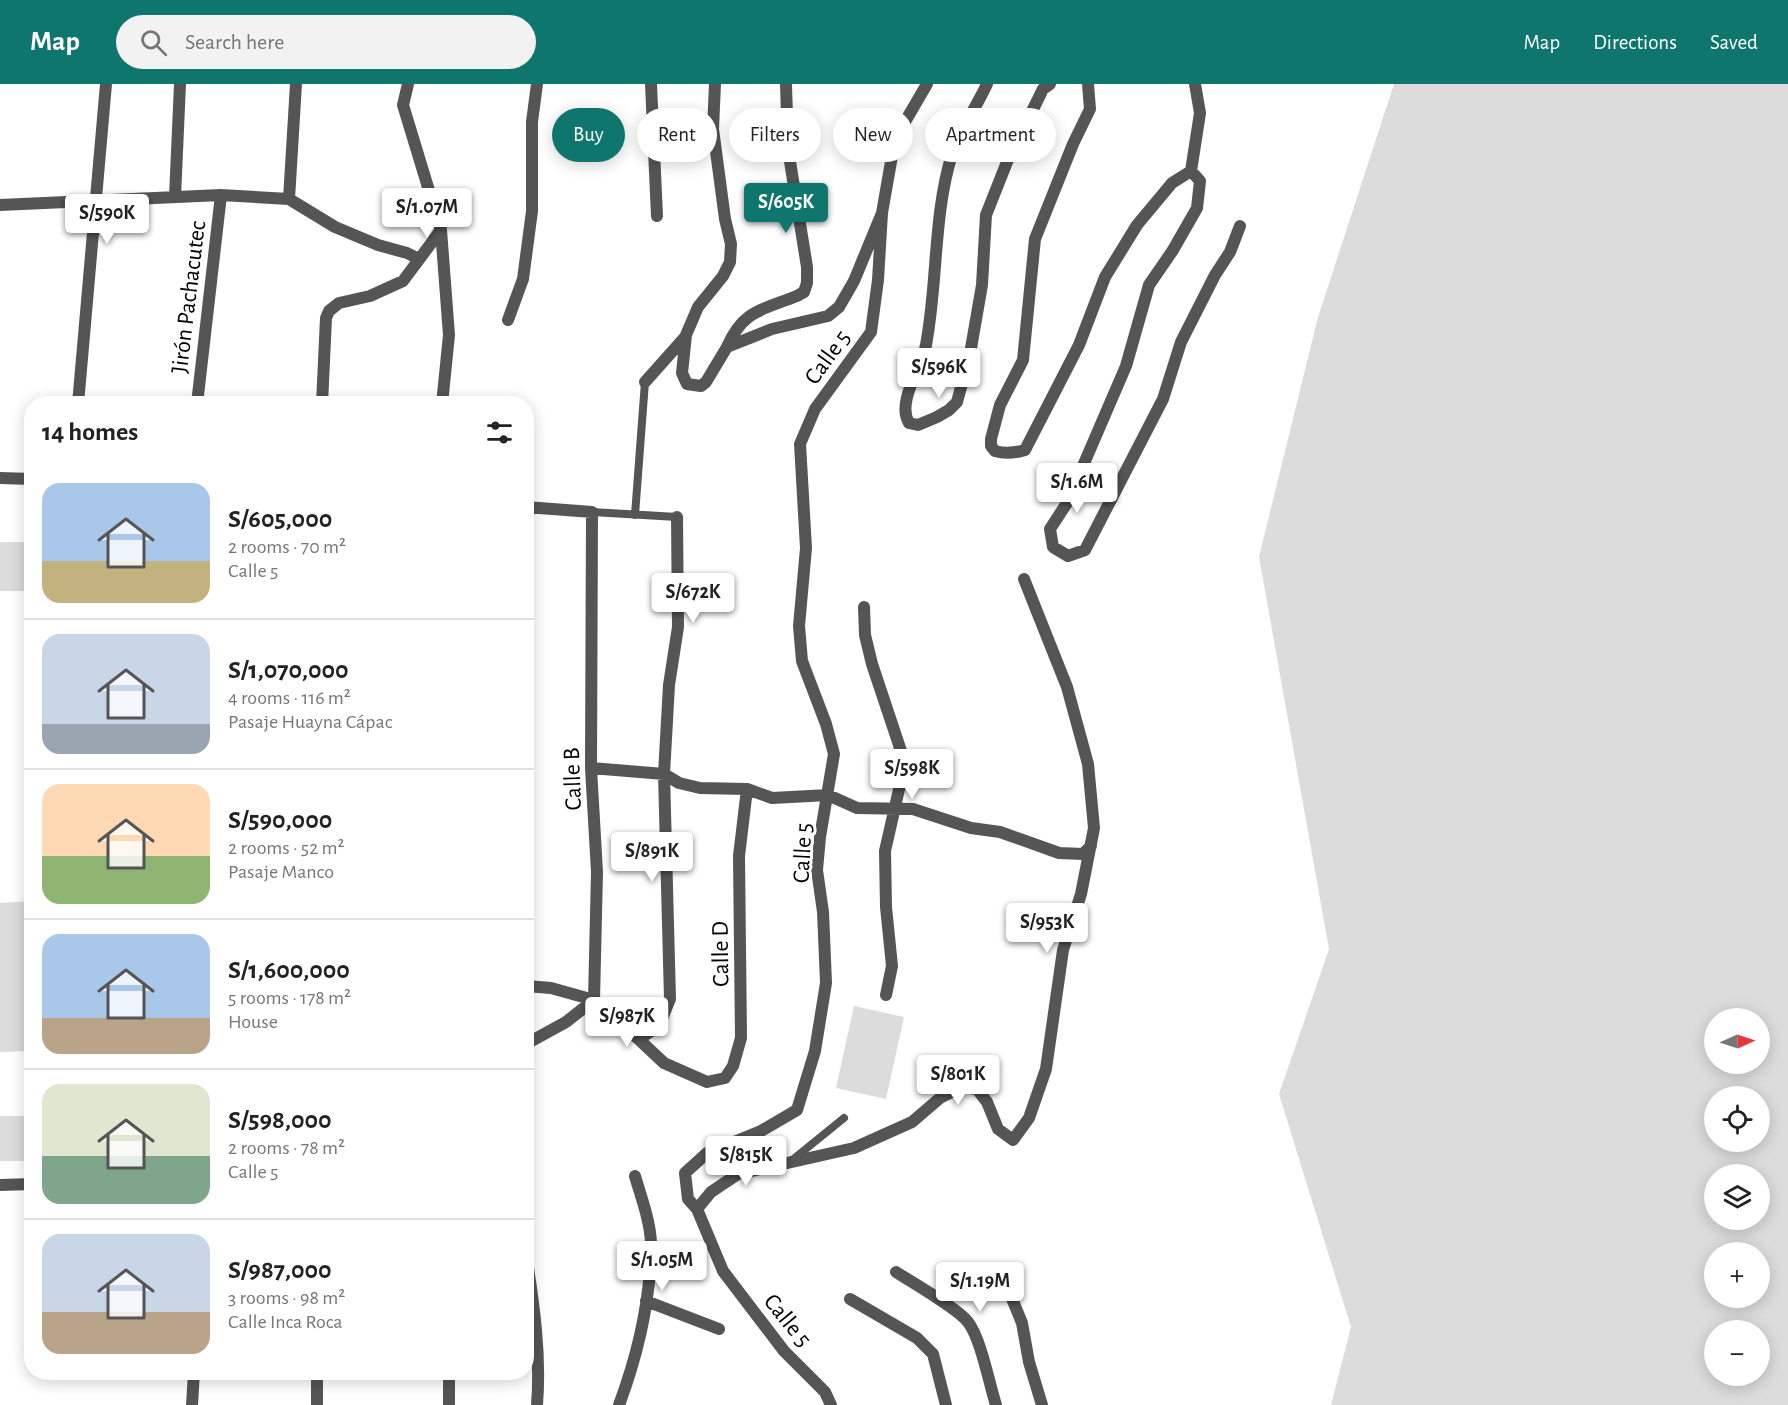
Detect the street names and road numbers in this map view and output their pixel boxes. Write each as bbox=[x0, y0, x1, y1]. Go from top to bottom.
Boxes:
street label: Jirón Pachacutec bbox=[168, 219, 210, 375]
street label: Calle 5 bbox=[800, 326, 855, 389]
street label: Calle B bbox=[560, 747, 586, 811]
street label: Calle 5 bbox=[789, 822, 817, 884]
street label: Calle D bbox=[708, 921, 734, 987]
street label: Calle 5 bbox=[759, 1290, 816, 1352]

